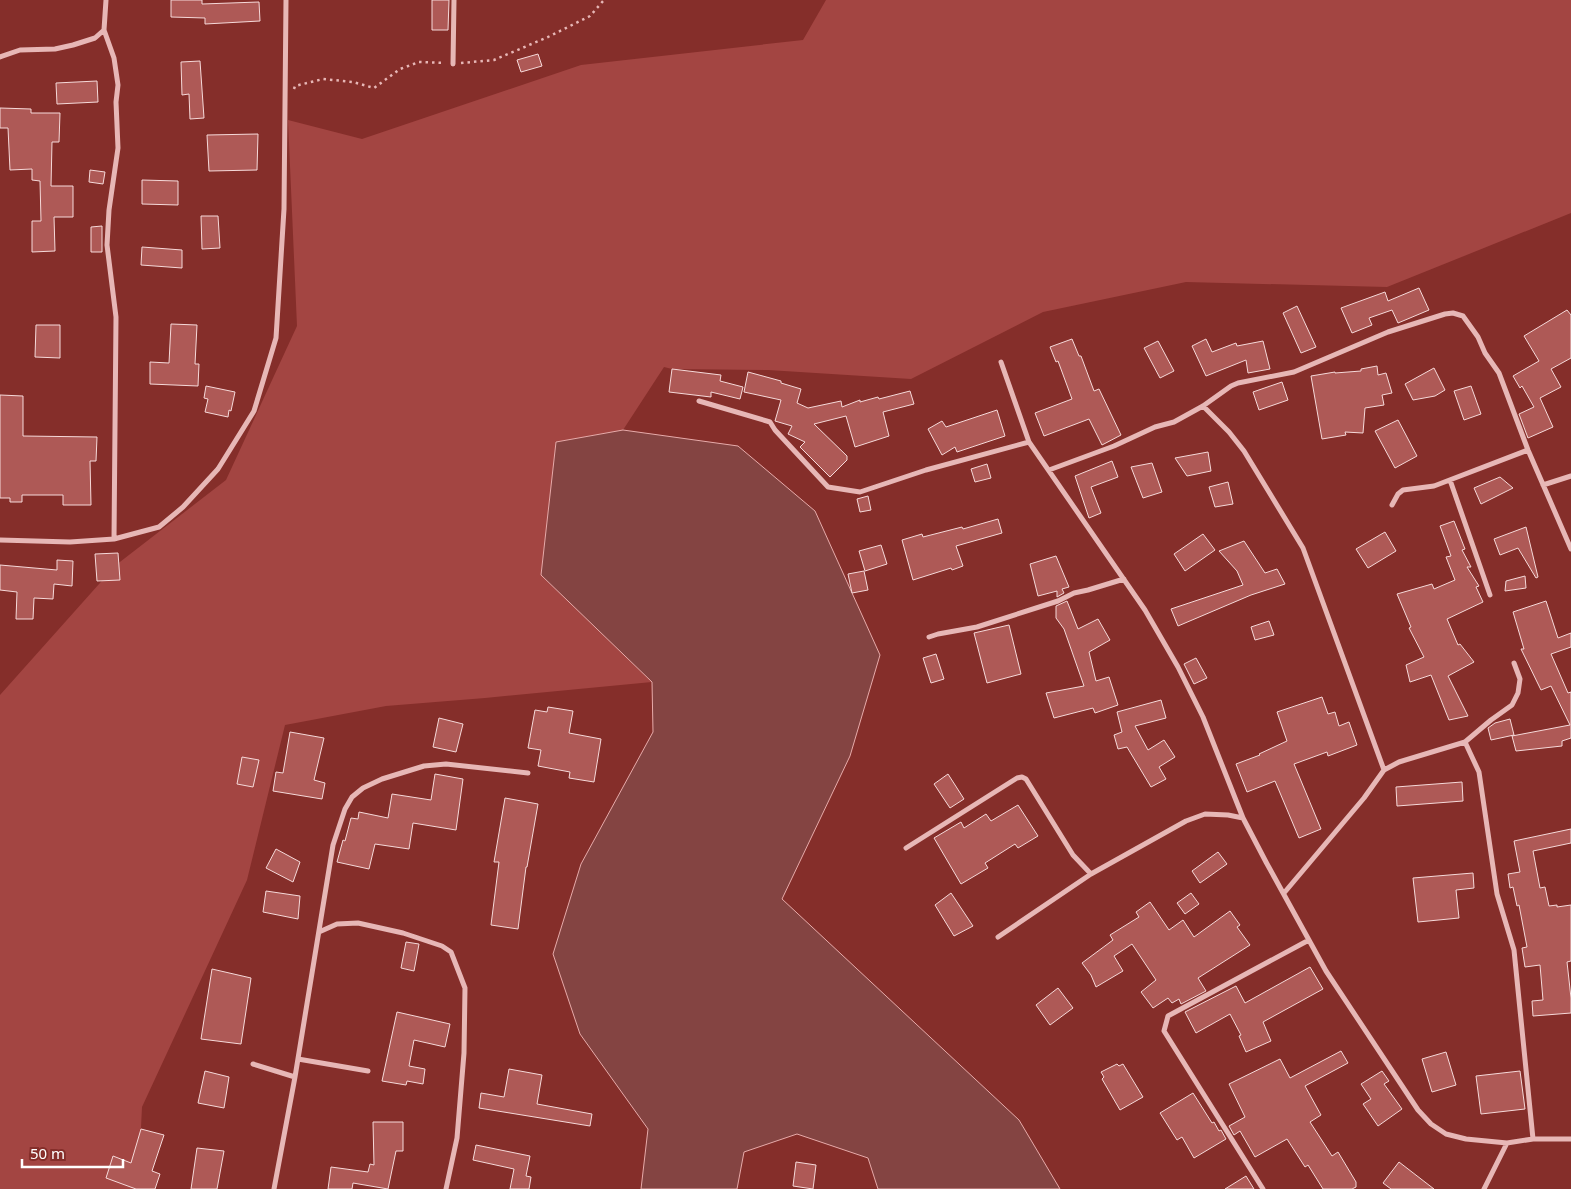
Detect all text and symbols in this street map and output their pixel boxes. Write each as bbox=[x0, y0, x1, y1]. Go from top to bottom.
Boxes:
scale bar bbox=[22, 1136, 124, 1168]
text: 50 m bbox=[30, 1143, 65, 1163]

